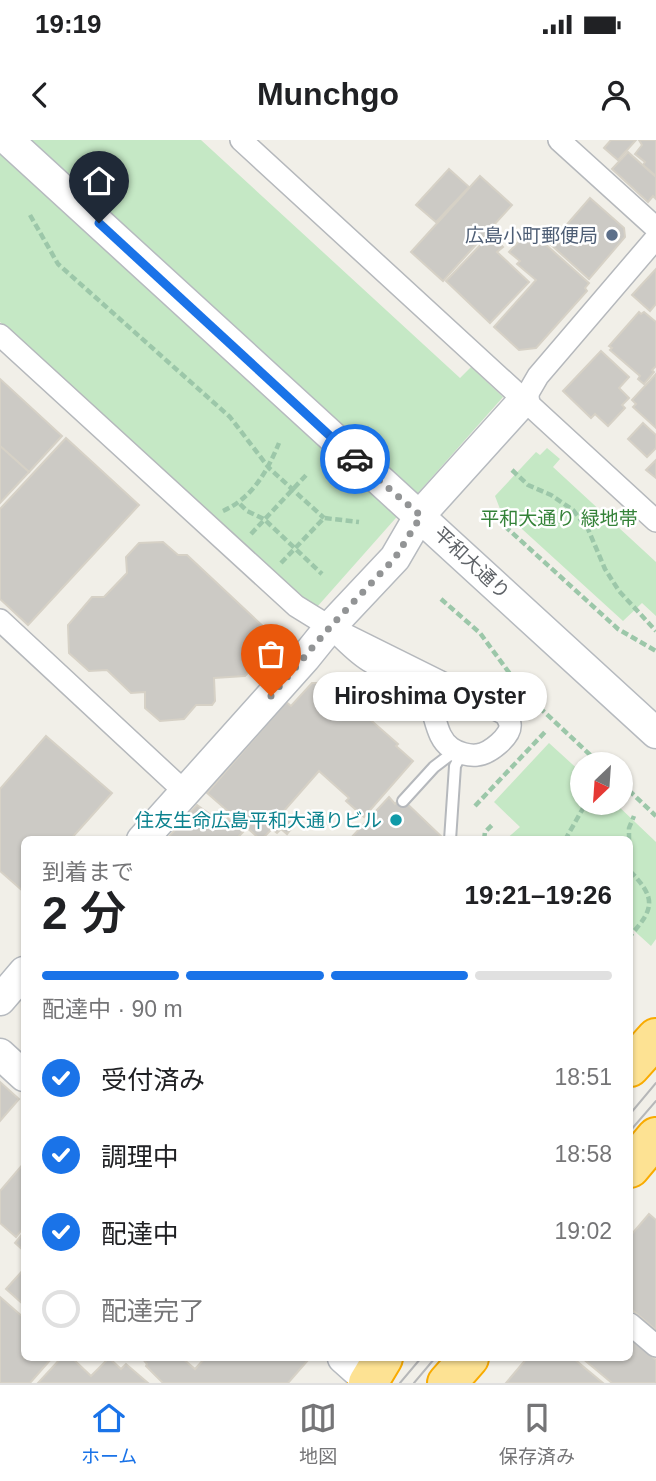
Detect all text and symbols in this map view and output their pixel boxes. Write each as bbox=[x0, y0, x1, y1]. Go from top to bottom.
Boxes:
text: 19:19 bbox=[35, 9, 102, 39]
icon: back bbox=[21, 76, 59, 114]
text: Munchgo bbox=[257, 76, 399, 112]
icon: person bbox=[597, 76, 635, 114]
pin bbox=[69, 151, 129, 223]
icon: home bbox=[80, 162, 118, 200]
place label: 広島小町郵便局 bbox=[465, 225, 598, 246]
marker: 広島小町郵便局 bbox=[604, 227, 620, 243]
courier bbox=[320, 424, 390, 494]
icon: car bbox=[336, 440, 374, 478]
park label: 平和大通り 緑地帯 bbox=[480, 508, 638, 529]
street label: 平和大通り bbox=[430, 523, 514, 603]
pin bbox=[241, 624, 301, 696]
icon: bag bbox=[252, 635, 290, 673]
callout: Hiroshima Oyster bbox=[313, 672, 548, 720]
text: Hiroshima Oyster bbox=[334, 683, 526, 709]
north arrow bbox=[570, 752, 634, 816]
map controls bbox=[570, 752, 633, 815]
place label: 住友生命広島平和大通りビル bbox=[135, 810, 382, 831]
marker: 住友生命広島平和大通りビル bbox=[388, 812, 404, 828]
text: 到着まで bbox=[42, 859, 134, 885]
text: 19:21–19:26 bbox=[465, 880, 612, 910]
text: 2 分 bbox=[42, 887, 126, 939]
text: 配達中 · 90 m bbox=[42, 996, 183, 1022]
icon: check bbox=[42, 1059, 80, 1097]
text: 18:51 bbox=[554, 1064, 612, 1090]
text: 受付済み bbox=[101, 1065, 205, 1095]
icon: check bbox=[42, 1136, 80, 1174]
text: 18:58 bbox=[554, 1141, 612, 1167]
text: 調理中 bbox=[101, 1142, 179, 1172]
icon: check bbox=[42, 1213, 80, 1251]
text: 19:02 bbox=[554, 1218, 612, 1244]
text: 配達中 bbox=[101, 1219, 179, 1249]
text: 配達完了 bbox=[101, 1296, 205, 1326]
tab: ホーム bbox=[81, 1399, 137, 1468]
tab: 地図 bbox=[299, 1399, 337, 1468]
tab: 保存済み bbox=[499, 1399, 575, 1468]

